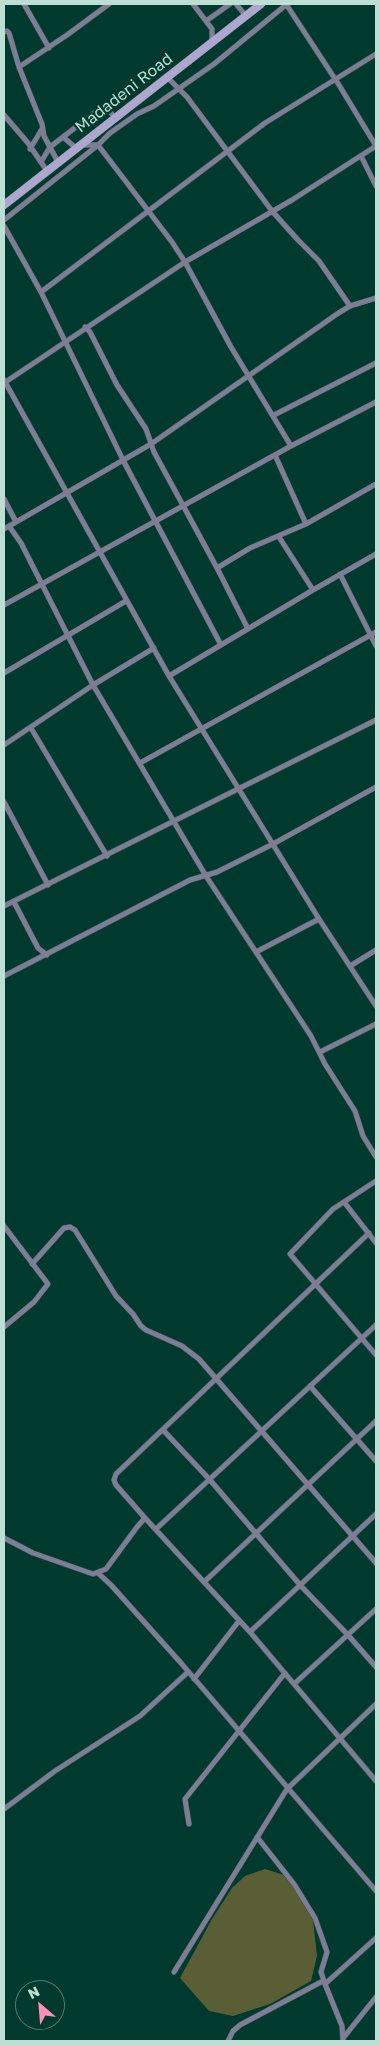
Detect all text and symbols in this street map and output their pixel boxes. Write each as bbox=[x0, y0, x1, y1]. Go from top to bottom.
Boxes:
street label: Madadeni Road bbox=[72, 49, 176, 137]
north arrow bbox=[15, 1980, 65, 2030]
text: N bbox=[25, 1982, 42, 2002]

